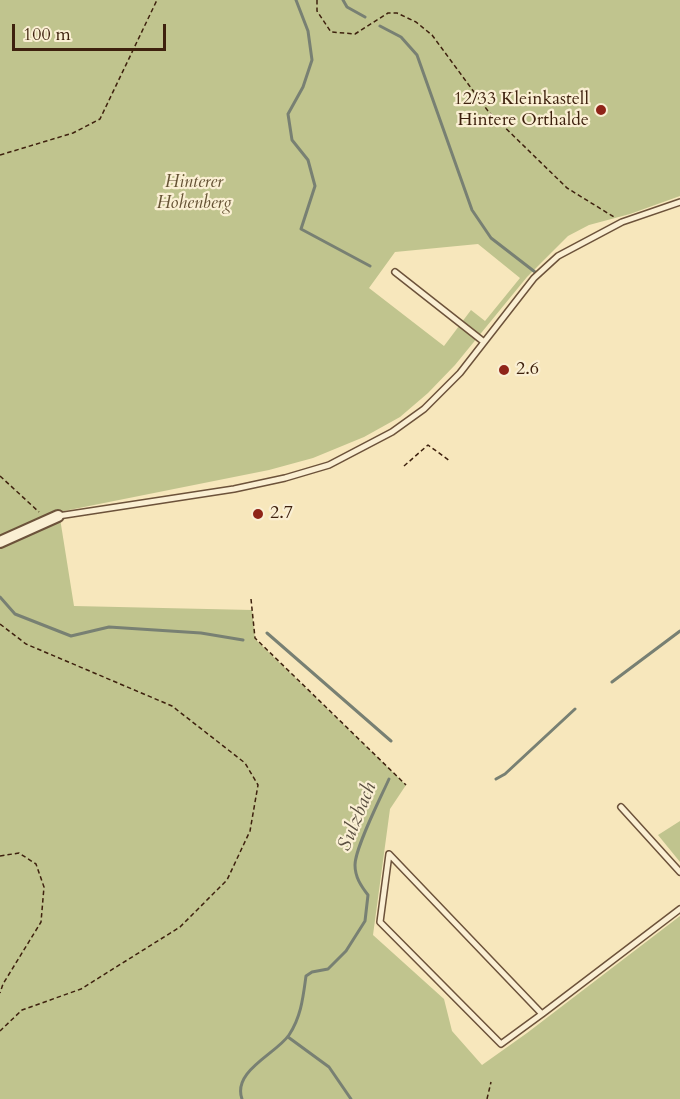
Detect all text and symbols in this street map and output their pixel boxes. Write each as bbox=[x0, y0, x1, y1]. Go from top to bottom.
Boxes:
scale bar bbox=[15, 12, 170, 50]
text: 100 m bbox=[23, 22, 71, 47]
place label: 12/33 Kleinkastell Hintere Orthalde bbox=[454, 89, 589, 132]
marker: 12/33 Kleinkastell Hintere Orthalde bbox=[594, 103, 608, 117]
park label: Hinterer Hohenberg bbox=[157, 172, 231, 214]
place label: 2.6 bbox=[516, 359, 539, 381]
marker: 2.6 bbox=[497, 363, 511, 377]
place label: 2.7 bbox=[270, 503, 293, 525]
marker: 2.7 bbox=[251, 507, 265, 521]
water label: Sulzbach bbox=[333, 779, 383, 855]

